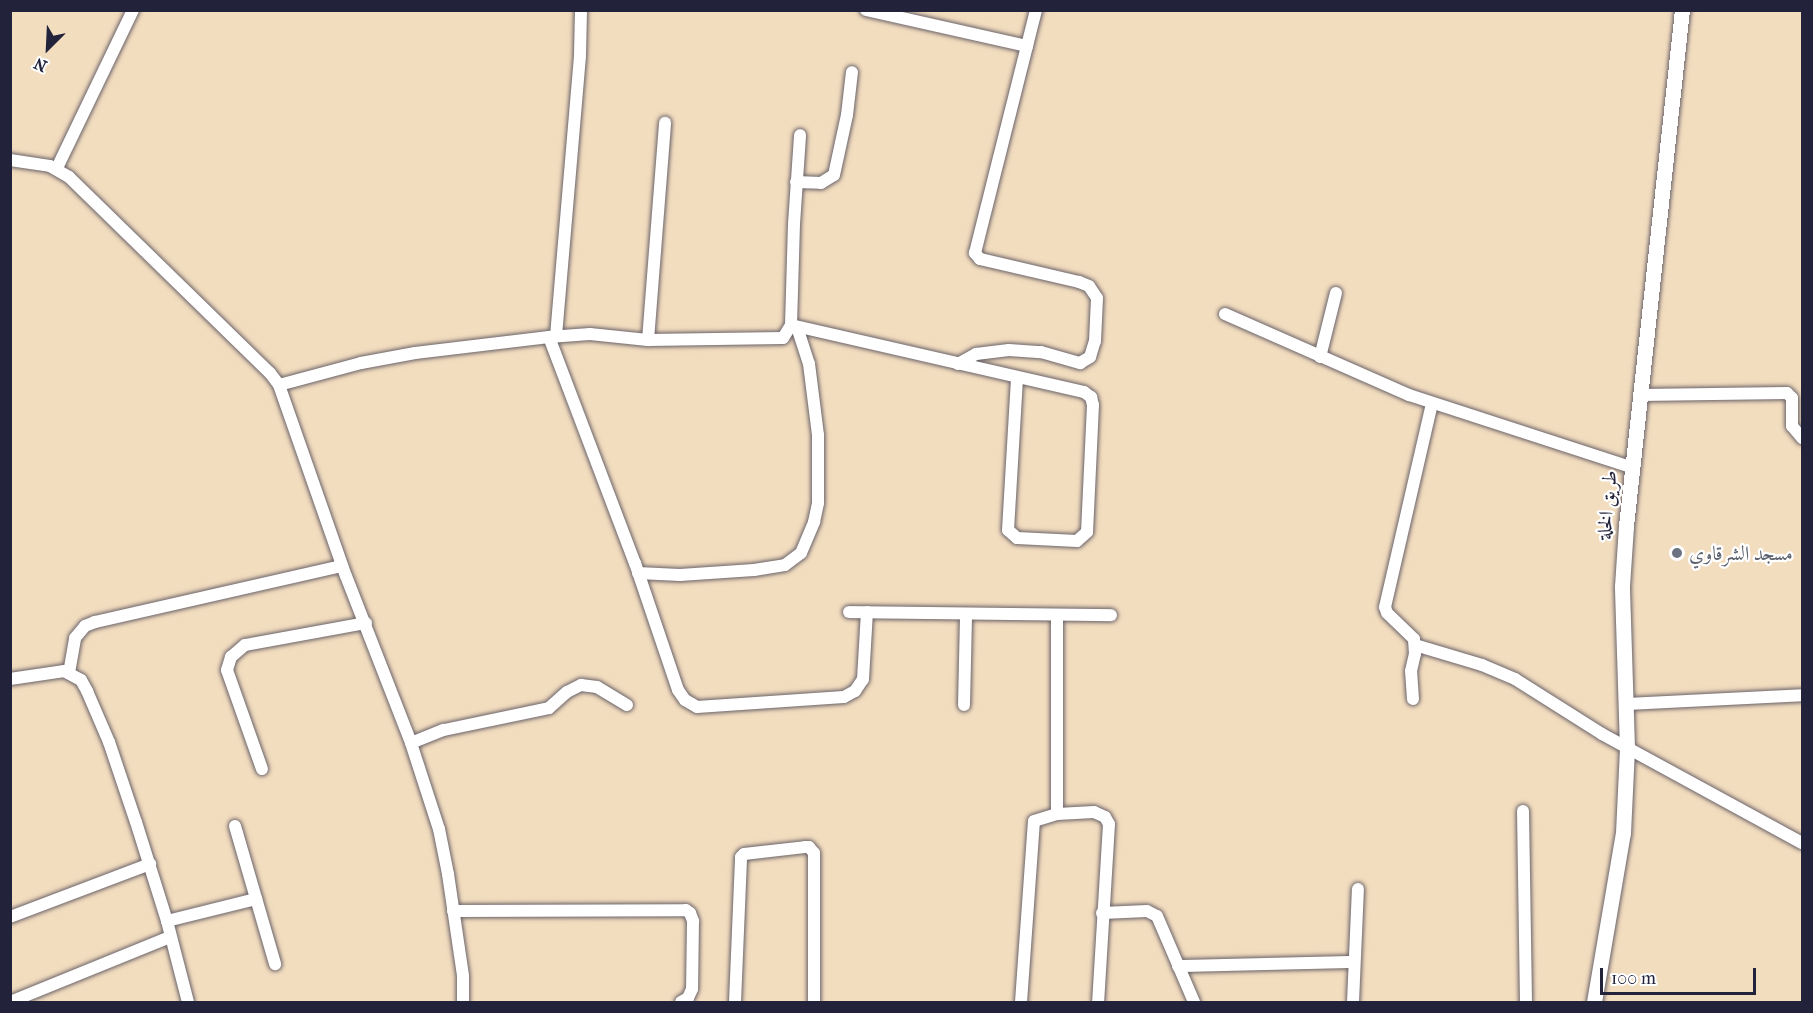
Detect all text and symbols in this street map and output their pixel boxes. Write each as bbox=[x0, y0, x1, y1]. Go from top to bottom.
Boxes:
north arrow bbox=[18, 18, 78, 78]
text: N bbox=[31, 54, 50, 76]
street label: طريق الخلة bbox=[1592, 469, 1622, 541]
place label: مسجد الشرقاوي bbox=[1689, 541, 1793, 565]
marker: مسجد الشرقاوي bbox=[1670, 546, 1684, 560]
scale bar bbox=[1603, 956, 1759, 994]
text: 100 m bbox=[1611, 968, 1656, 989]

